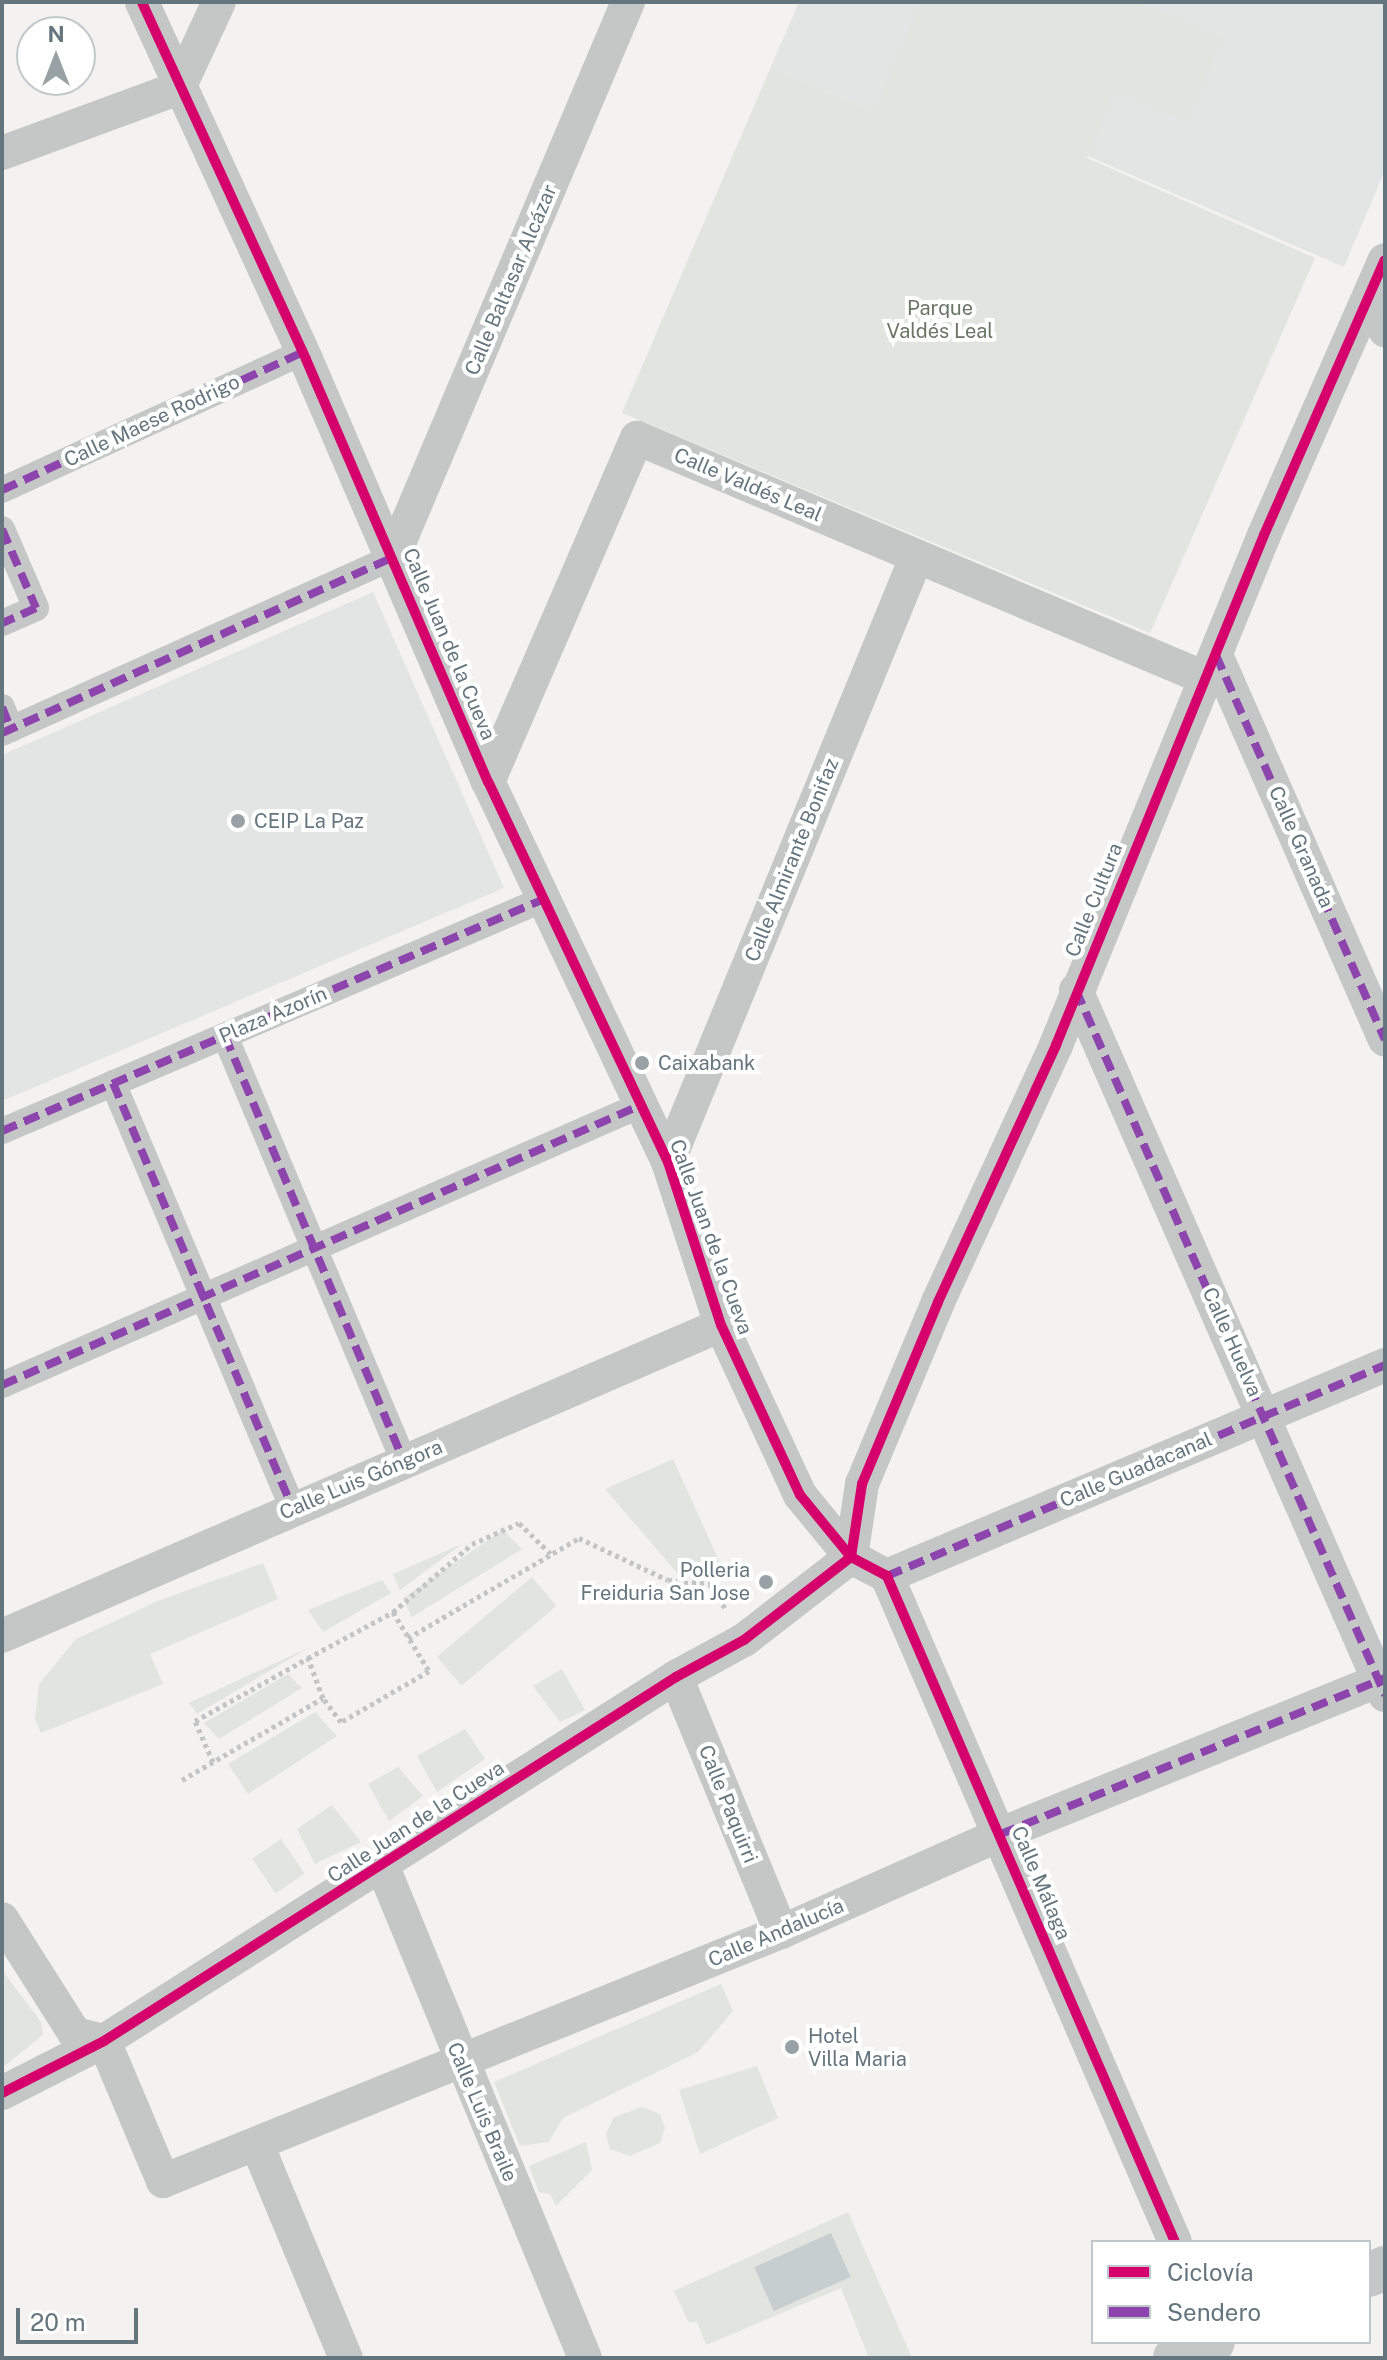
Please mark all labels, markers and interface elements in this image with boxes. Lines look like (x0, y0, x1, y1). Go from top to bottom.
north arrow (16, 16, 96, 96)
text: N (47, 21, 65, 47)
street label: Calle Baltasar Alcázar (460, 181, 562, 379)
park label: Parque Valdés Leal (887, 296, 993, 343)
street label: Calle Maese Rodrigo (60, 370, 244, 472)
street label: Calle Valdés Leal (670, 443, 826, 527)
street label: Calle Juan de la Cueva (398, 544, 500, 744)
street label: Calle Almirante Bonifaz (740, 754, 844, 966)
street label: Calle Granada (1263, 782, 1339, 912)
place label: CEIP La Paz (254, 809, 364, 833)
marker: CEIP La Paz (229, 812, 247, 830)
street label: Calle Cultura (1060, 839, 1128, 961)
street label: Plaza Azorín (215, 982, 331, 1048)
place label: Caixabank (658, 1051, 755, 1075)
marker: Caixabank (633, 1054, 651, 1072)
street label: Calle Juan de la Cueva (664, 1136, 758, 1338)
street label: Calle Huelva (1197, 1284, 1267, 1400)
street label: Calle Guadacanal (1056, 1427, 1216, 1513)
street label: Calle Luis Góngora (276, 1435, 446, 1525)
place label: Polleria Freiduria San Jose (581, 1558, 750, 1605)
marker: Polleria Freiduria San Jose (757, 1573, 775, 1591)
street label: Calle Paquirri (693, 1741, 763, 1867)
street label: Calle Juan de la Cueva (323, 1756, 509, 1888)
street label: Calle Málaga (1006, 1823, 1076, 1943)
street label: Calle Andalucía (705, 1894, 847, 1972)
place label: Hotel Villa Maria (808, 2024, 907, 2071)
marker: Hotel Villa Maria (783, 2038, 801, 2056)
street label: Calle Luis Braile (442, 2039, 522, 2185)
legend (1091, 2240, 1371, 2344)
text: Ciclovía (1167, 2258, 1254, 2286)
scale bar (20, 2292, 142, 2342)
text: Sendero (1167, 2298, 1261, 2326)
text: 20 m (30, 2308, 86, 2336)

